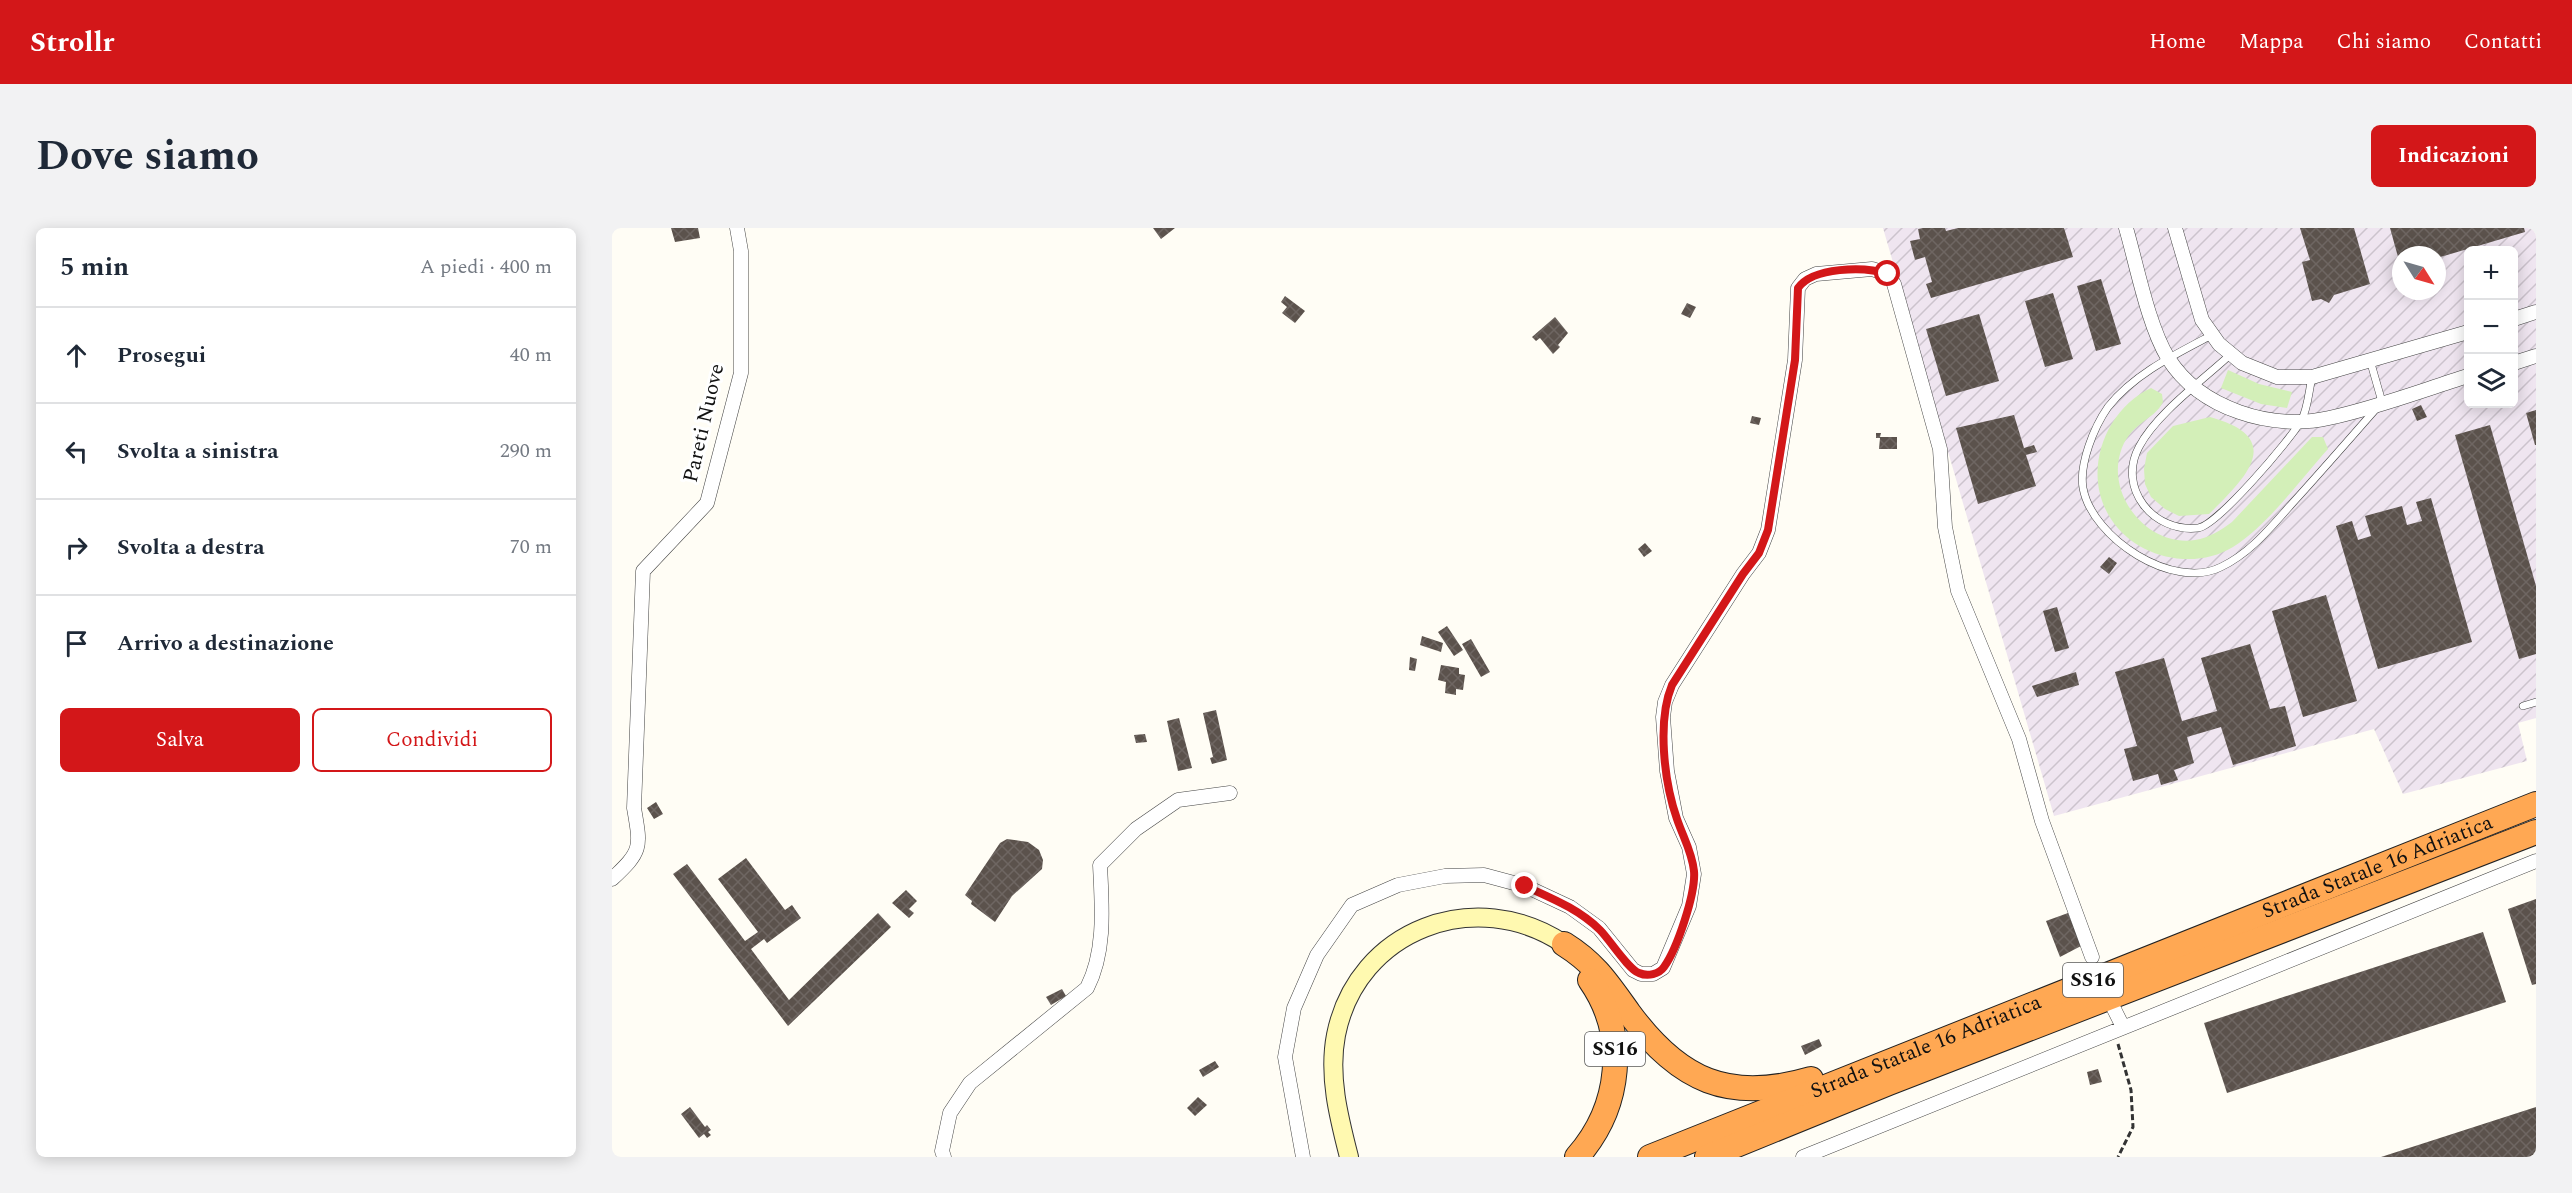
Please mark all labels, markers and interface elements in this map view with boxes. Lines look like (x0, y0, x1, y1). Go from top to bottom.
text: Strollr (30, 21, 114, 64)
text: Home (2149, 26, 2206, 58)
text: Mappa (2239, 26, 2304, 58)
text: Chi siamo (2337, 26, 2431, 58)
text: Contatti (2464, 26, 2542, 58)
text: Dove siamo (36, 125, 259, 188)
button: Indicazioni (2371, 125, 2536, 187)
north arrow (2392, 246, 2446, 300)
map controls (2464, 246, 2518, 408)
button: + (2464, 246, 2518, 300)
text: 5 min (60, 247, 129, 287)
text: A piedi · 400 m (420, 252, 552, 282)
route start (1874, 260, 1900, 286)
button: − (2464, 300, 2518, 354)
icon: ahead (60, 339, 93, 372)
text: Prosegui (117, 339, 206, 372)
text: 40 m (510, 340, 552, 370)
button: layers (2464, 354, 2518, 408)
street label: Pareti Nuove (675, 360, 733, 486)
icon: left (60, 435, 93, 468)
text: Svolta a sinistra (117, 435, 279, 468)
text: 290 m (500, 436, 552, 466)
icon: right (60, 531, 93, 564)
text: Svolta a destra (117, 531, 264, 564)
text: 70 m (510, 532, 552, 562)
icon: arrive (60, 627, 93, 660)
text: Arrivo a destinazione (117, 627, 334, 660)
button: Salva (60, 708, 300, 772)
button: Condividi (312, 708, 552, 772)
street label: Strada Statale 16 Adriatica (2257, 806, 2498, 928)
route end (1511, 872, 1537, 898)
road number: SS16 (2063, 963, 2123, 997)
street label: Strada Statale 16 Adriatica (1806, 986, 2047, 1108)
road number: SS16 (1585, 1032, 1645, 1066)

